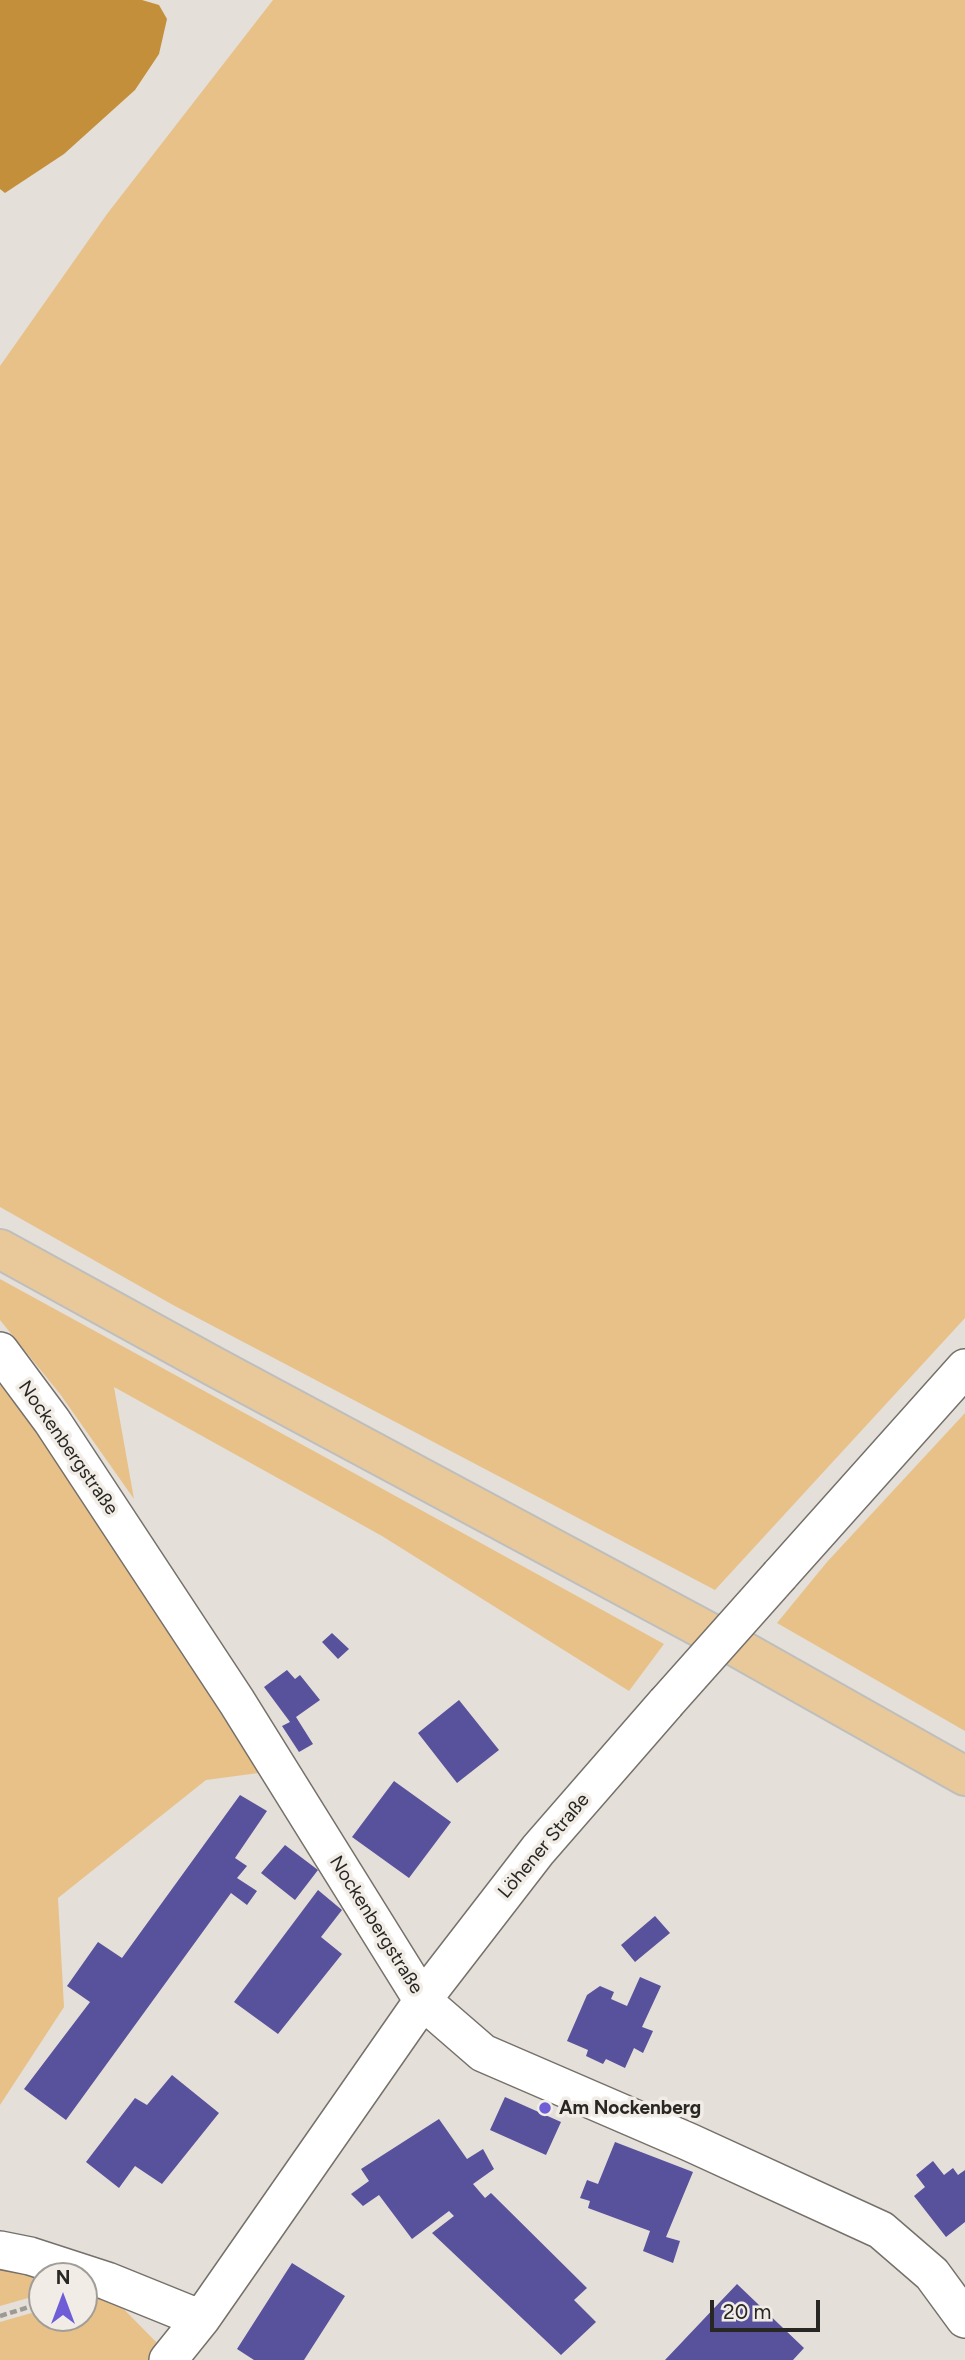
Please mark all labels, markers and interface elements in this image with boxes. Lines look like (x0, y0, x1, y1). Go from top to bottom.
street label: Nockenbergstraße (13, 1377, 123, 1519)
street label: Löhener Straße (493, 1789, 595, 1903)
street label: Nockenbergstraße (324, 1852, 428, 1998)
place label: Am Nockenberg (559, 2097, 701, 2119)
marker: Am Nockenberg (537, 2100, 553, 2116)
north arrow (28, 2262, 98, 2332)
text: N (56, 2266, 70, 2289)
scale bar (713, 2286, 823, 2330)
text: 20 m (723, 2299, 771, 2324)

